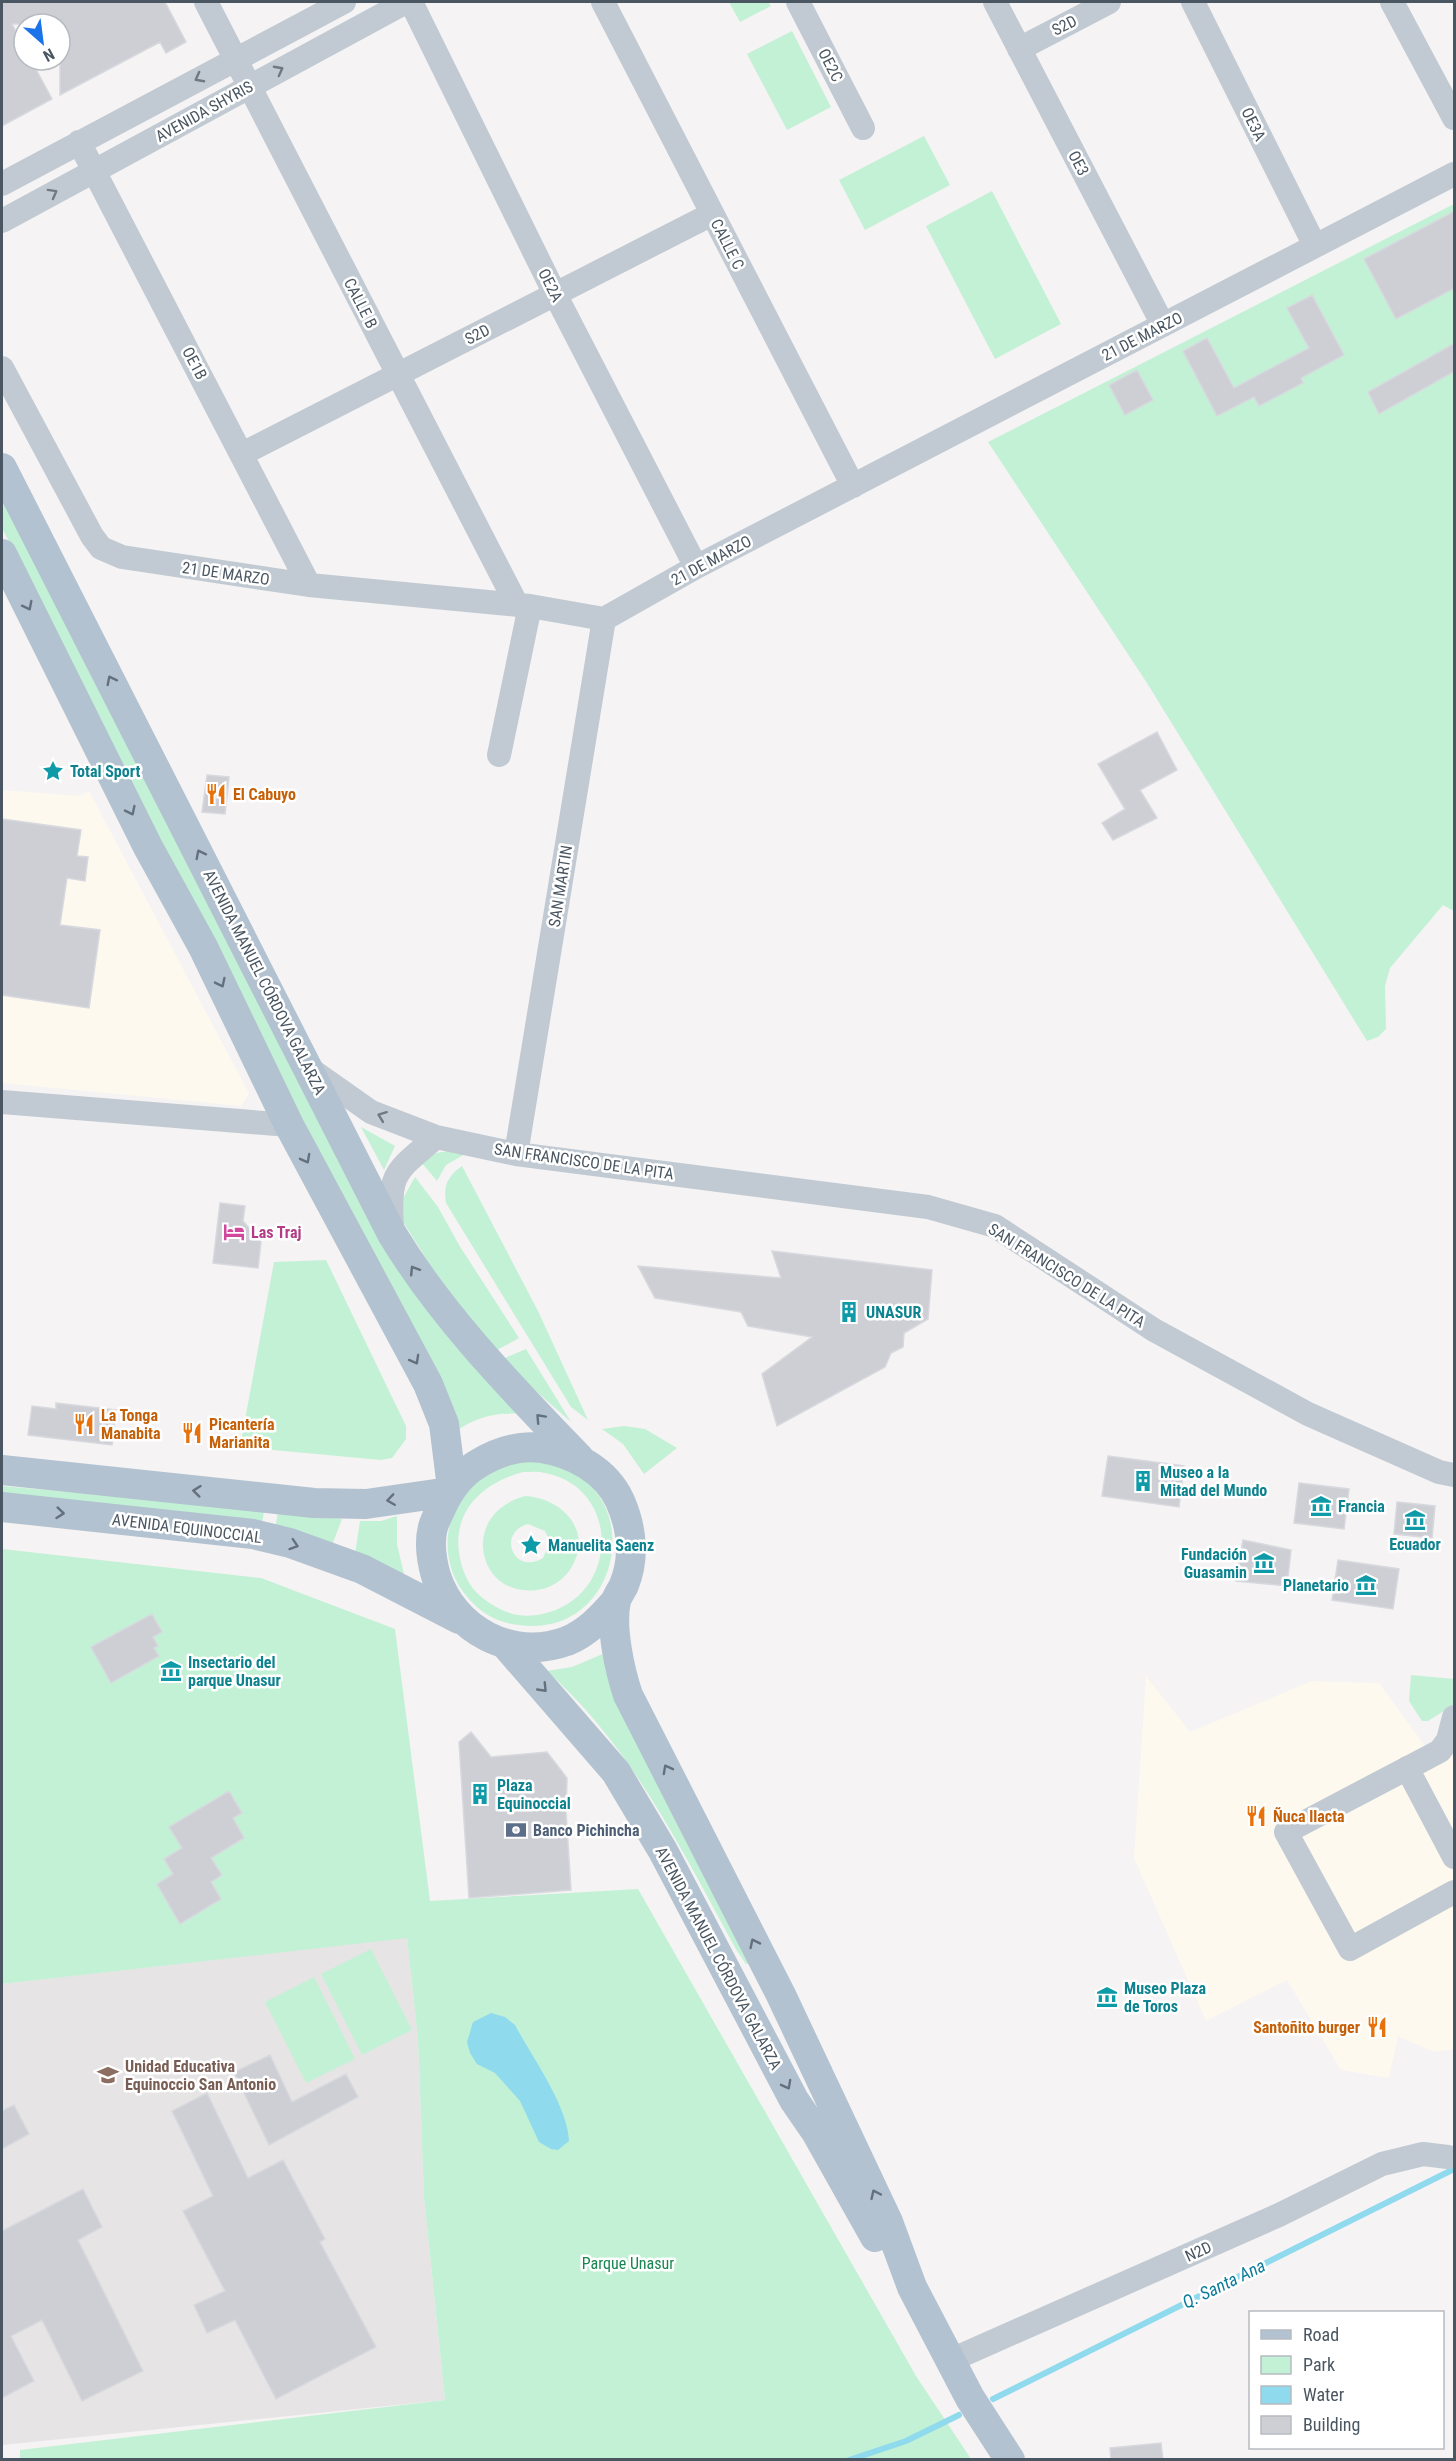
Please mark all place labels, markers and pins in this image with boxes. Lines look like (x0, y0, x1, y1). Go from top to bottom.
place icon: Total Sport (41, 759, 65, 783)
place label: Total Sport (70, 762, 140, 781)
restaurant icon: El Cabuyo (204, 782, 228, 806)
place label: El Cabuyo (233, 785, 296, 804)
hotel icon: Las Traj (222, 1220, 246, 1244)
place label: Las Traj (251, 1223, 301, 1242)
building icon: UNASUR (837, 1300, 861, 1324)
place label: UNASUR (866, 1303, 921, 1322)
place label: La Tonga Manabita (101, 1406, 161, 1443)
restaurant icon: La Tonga Manabita (72, 1412, 96, 1436)
place label: Picantería Marianita (209, 1415, 275, 1452)
restaurant icon: Picantería Marianita (180, 1421, 204, 1445)
place label: Museo a la Mitad del Mundo (1160, 1463, 1267, 1500)
building icon: Museo a la Mitad del Mundo (1131, 1469, 1155, 1493)
museum icon: Francia (1309, 1494, 1333, 1518)
place label: Francia (1338, 1497, 1385, 1516)
museum icon: Ecuador (1403, 1508, 1427, 1532)
place icon: Manuelita Saenz (519, 1533, 543, 1557)
place label: Ecuador (1389, 1535, 1441, 1554)
place label: Manuelita Saenz (548, 1536, 654, 1555)
place label: Fundación Guasamin (1181, 1545, 1247, 1582)
museum icon: Fundación Guasamin (1252, 1551, 1276, 1575)
museum icon: Planetario (1354, 1573, 1378, 1597)
place label: Planetario (1283, 1576, 1349, 1595)
place label: Insectario del parque Unasur (188, 1653, 281, 1690)
museum icon: Insectario del parque Unasur (159, 1659, 183, 1683)
place label: Plaza Equinoccial (497, 1776, 571, 1813)
building icon: Plaza Equinoccial (468, 1782, 492, 1806)
restaurant icon: Ñuca llacta (1244, 1804, 1268, 1828)
place label: Ñuca llacta (1273, 1807, 1345, 1826)
bank icon: Banco Pichincha (504, 1818, 528, 1842)
place label: Banco Pichincha (533, 1821, 640, 1840)
place label: Museo Plaza de Toros (1124, 1979, 1206, 2016)
museum icon: Museo Plaza de Toros (1095, 1985, 1119, 2009)
restaurant icon: Santoñito burger (1365, 2015, 1389, 2039)
place label: Santoñito burger (1253, 2018, 1360, 2037)
place label: Unidad Educativa Equinoccio San Antonio (125, 2057, 276, 2094)
school or university icon: Unidad Educativa Equinoccio San Antonio (96, 2063, 120, 2087)

